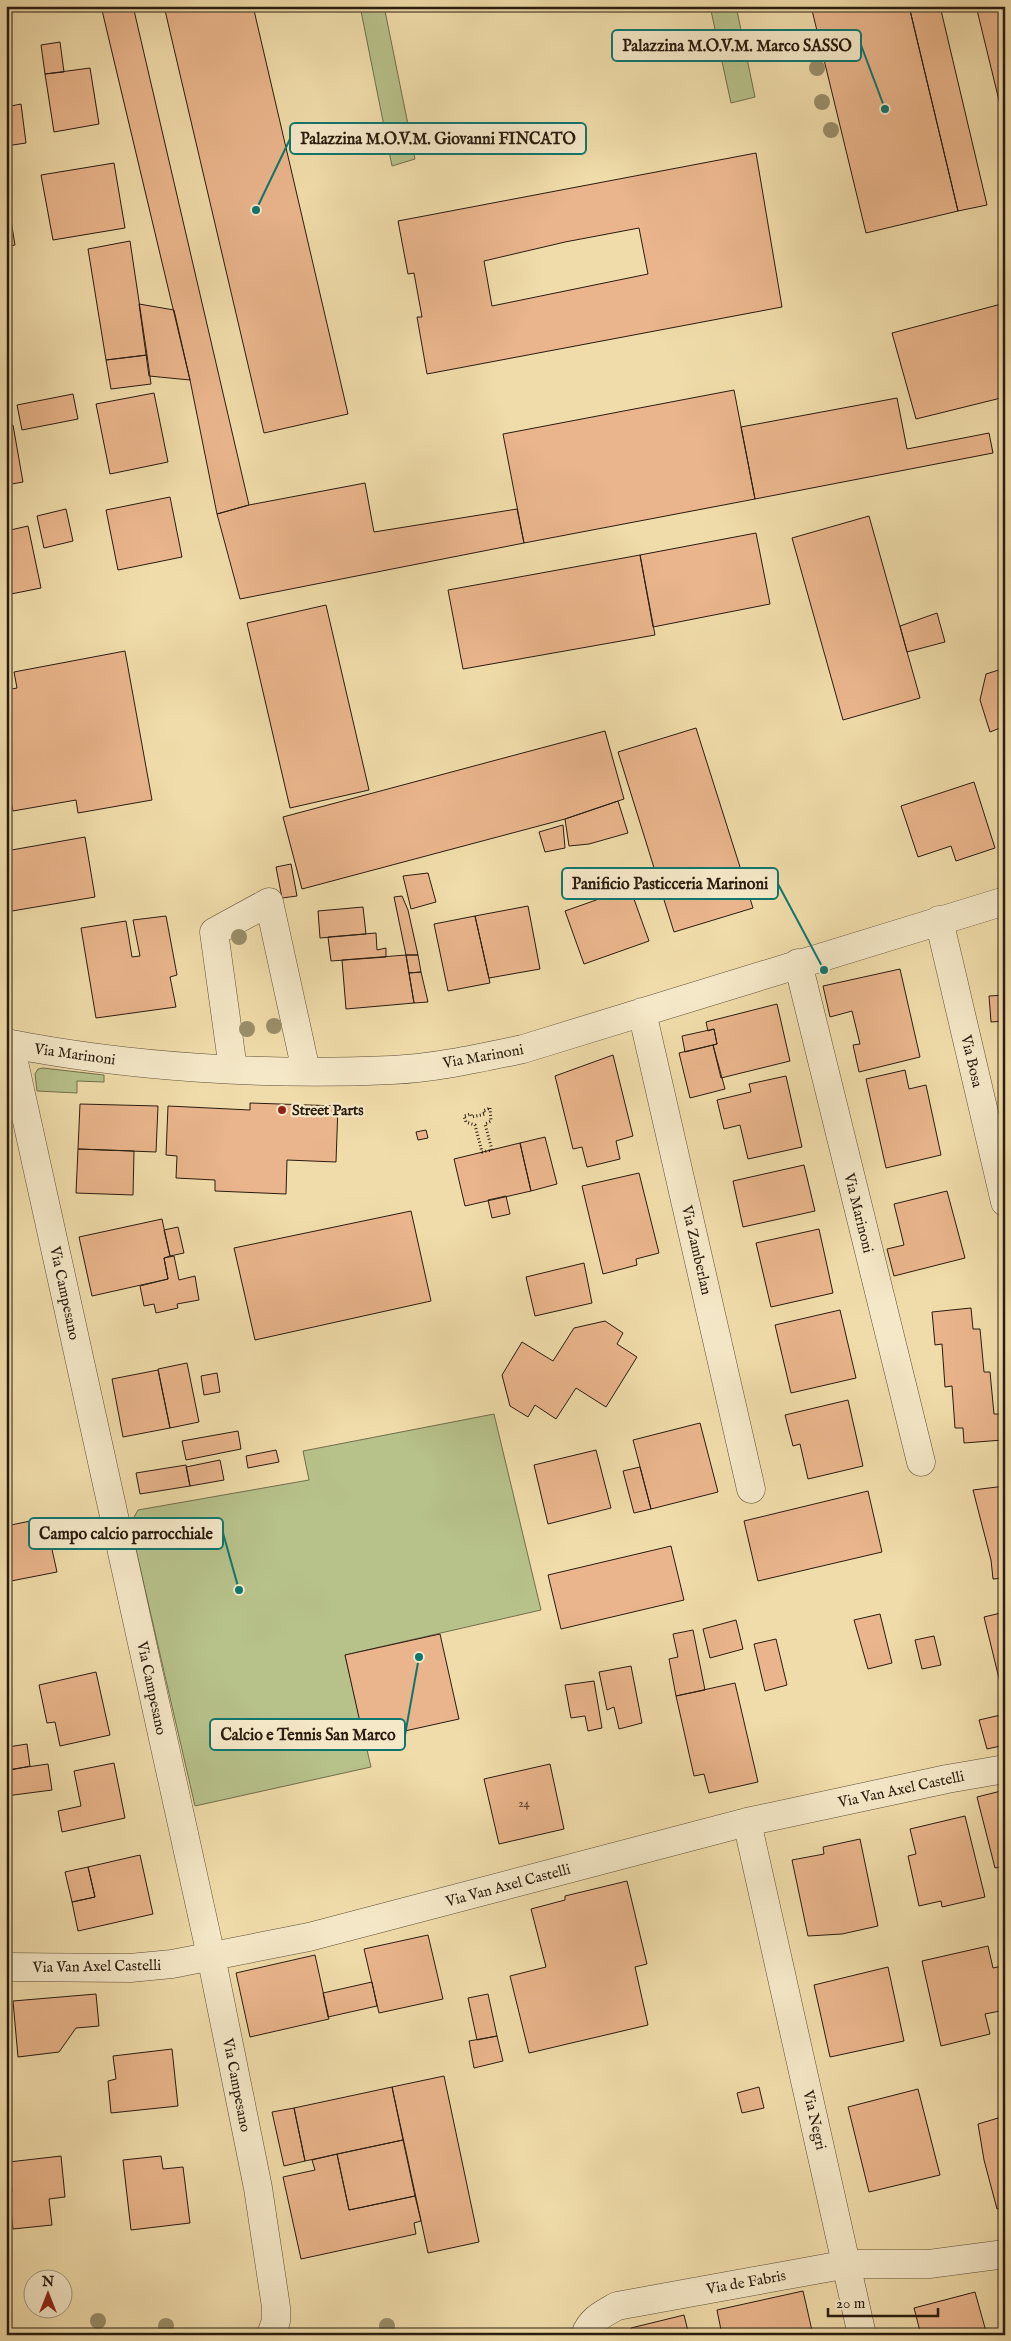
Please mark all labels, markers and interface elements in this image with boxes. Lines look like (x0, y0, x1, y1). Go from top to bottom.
callout: Palazzina M.O.V.M. Marco SASSO (612, 30, 861, 61)
text: Palazzina M.O.V.M. Marco SASSO (622, 37, 852, 57)
callout: Palazzina M.O.V.M. Giovanni FINCATO (290, 123, 586, 154)
text: Palazzina M.O.V.M. Giovanni FINCATO (300, 130, 576, 150)
callout: Panificio Pasticceria Marinoni (562, 868, 778, 899)
text: Panificio Pasticceria Marinoni (572, 875, 769, 895)
street label: Via Bosa (956, 1032, 987, 1090)
street label: Via Marinoni (32, 1039, 117, 1070)
street label: Via Marinoni (440, 1040, 525, 1073)
place label: Street Parts (292, 1101, 364, 1120)
marker: Street Parts (276, 1104, 288, 1116)
street label: Via Marinoni (839, 1170, 878, 1255)
street label: Via Zamberlan (677, 1203, 716, 1297)
street label: Via Campesano (45, 1244, 84, 1342)
callout: Campo calcio parrocchiale (29, 1518, 223, 1549)
text: Campo calcio parrocchiale (39, 1525, 214, 1545)
street label: Via Campesano (132, 1639, 171, 1737)
callout: Calcio e Tennis San Marco (210, 1719, 405, 1750)
text: Calcio e Tennis San Marco (220, 1726, 396, 1746)
street label: Via Van Axel Castelli (835, 1767, 966, 1812)
house number: 24 (518, 1796, 530, 1811)
street label: Via Van Axel Castelli (443, 1860, 573, 1912)
street label: Via Van Axel Castelli (32, 1956, 161, 1977)
street label: Via Campesano (218, 2036, 255, 2134)
street label: Via Negri (798, 2087, 831, 2152)
street label: Via de Fabris (704, 2266, 787, 2299)
north arrow (22, 2268, 72, 2318)
text: N (41, 2273, 54, 2291)
scale bar (828, 2286, 938, 2318)
text: 20 m (836, 2294, 866, 2313)

